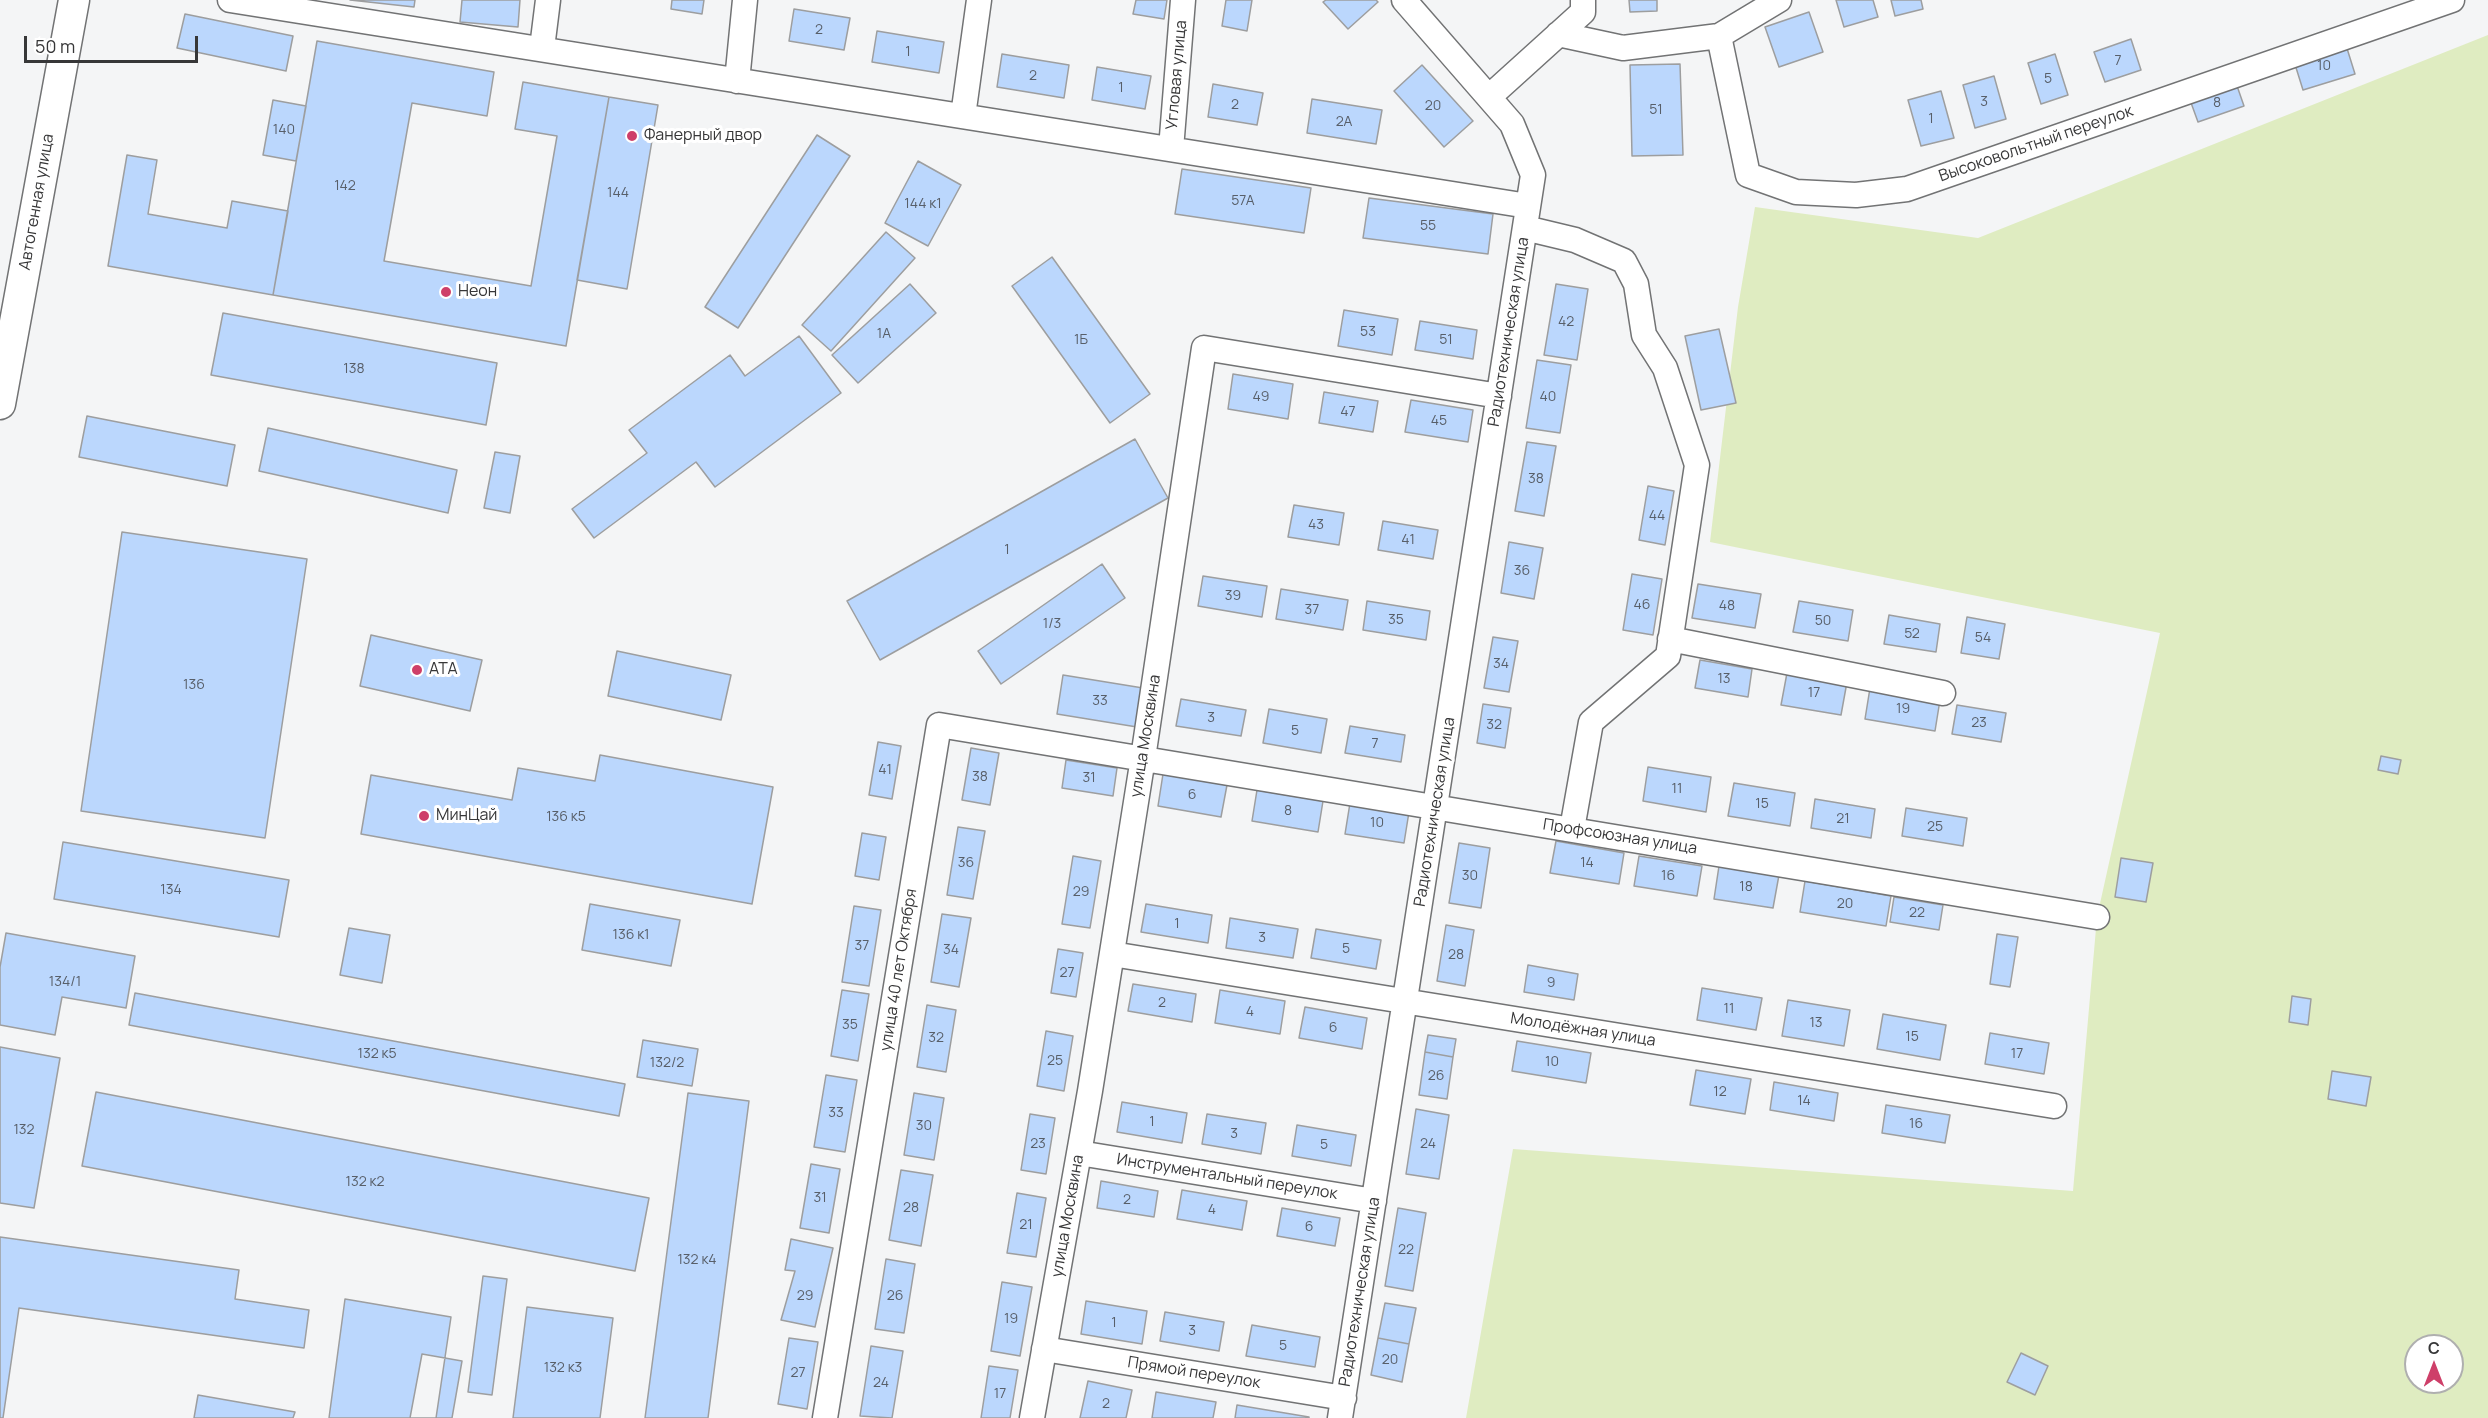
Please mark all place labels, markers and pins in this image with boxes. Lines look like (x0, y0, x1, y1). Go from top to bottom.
place label: Фанерный двор (644, 126, 762, 146)
marker: Фанерный двор (625, 129, 639, 143)
place label: Неон (458, 282, 497, 302)
marker: Неон (439, 285, 453, 299)
place label: АТА (429, 660, 458, 680)
marker: АТА (410, 663, 424, 677)
place label: МинЦай (436, 806, 497, 826)
marker: МинЦай (417, 809, 431, 823)

